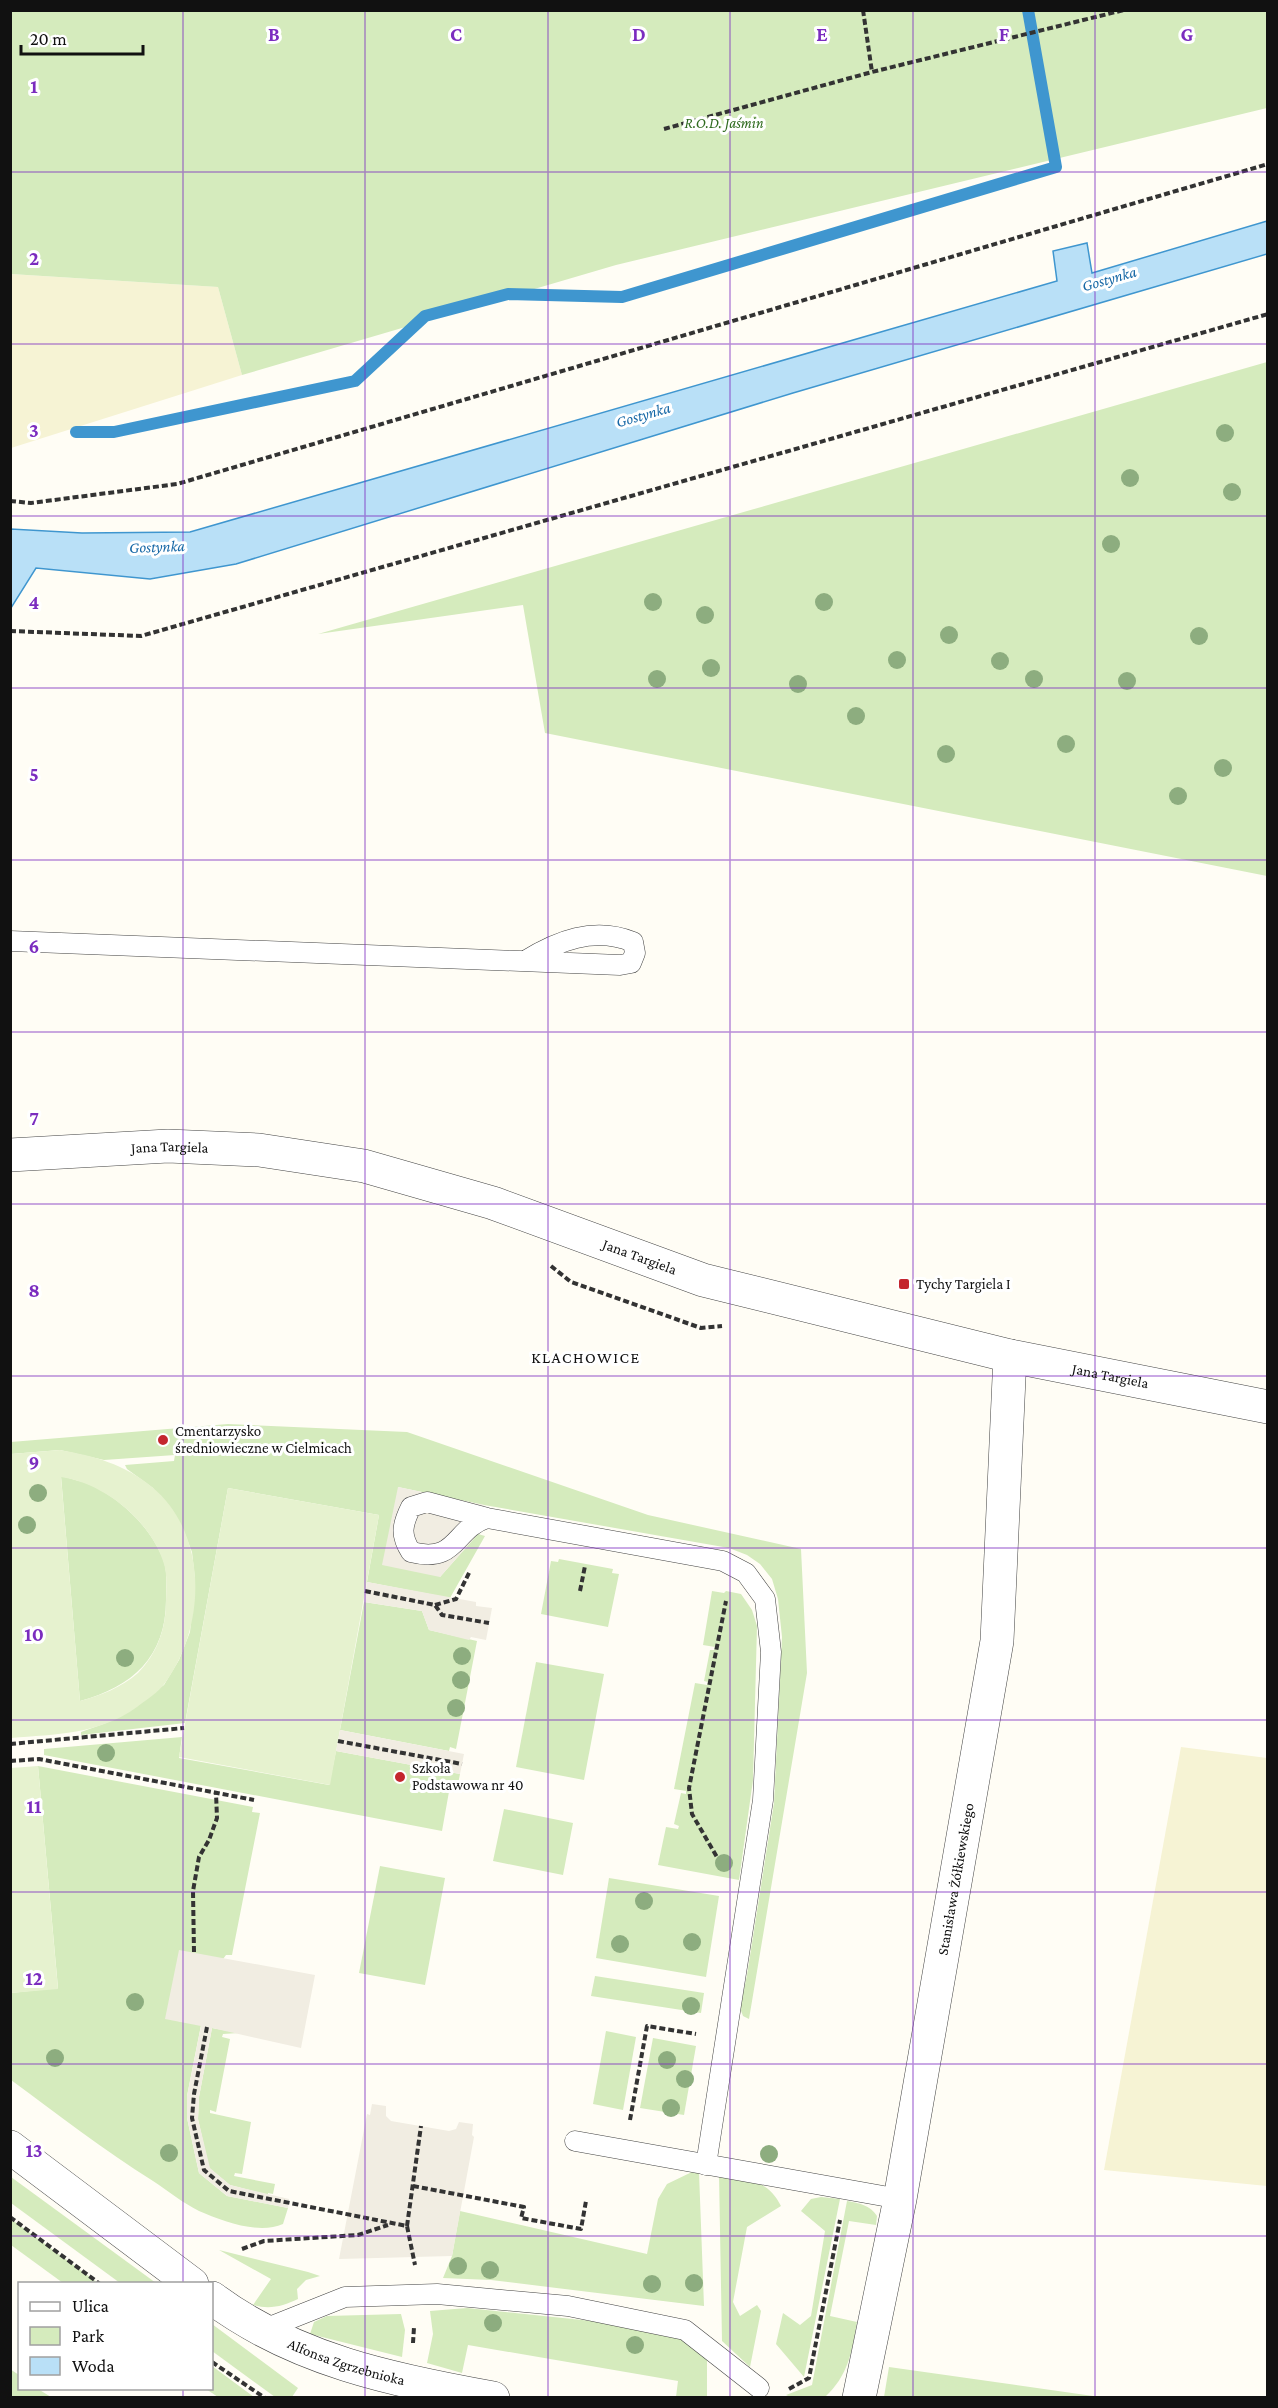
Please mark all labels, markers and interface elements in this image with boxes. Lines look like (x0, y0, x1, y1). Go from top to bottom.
scale bar (21, 18, 142, 56)
text: B (268, 23, 280, 45)
text: C (450, 23, 462, 45)
text: D (632, 23, 646, 45)
text: E (816, 23, 828, 45)
text: F (999, 23, 1010, 45)
text: G (1181, 23, 1194, 45)
text: 20 m (30, 29, 67, 49)
text: 1 (30, 75, 38, 97)
park label: R.O.D. Jaśmin (684, 115, 764, 132)
text: 2 (29, 247, 39, 269)
water label: Gostynka (1080, 263, 1139, 295)
water label: Gostynka (614, 399, 673, 431)
text: 3 (29, 419, 39, 441)
water label: Gostynka (129, 537, 186, 557)
text: 4 (29, 591, 40, 613)
text: 5 (29, 763, 39, 785)
text: 6 (29, 935, 39, 957)
text: 7 (29, 1107, 39, 1129)
street label: Jana Targiela (129, 1138, 209, 1157)
street label: Jana Targiela (598, 1235, 679, 1278)
place label: Tychy Targiela I (916, 1276, 1011, 1293)
marker: Tychy Targiela I (897, 1277, 911, 1291)
text: 8 (28, 1279, 40, 1301)
district label: KLACHOWICE (531, 1349, 641, 1366)
street label: Jana Targiela (1069, 1360, 1150, 1391)
place label: Cmentarzysko średniowieczne w Cielmicach (175, 1423, 352, 1456)
marker: Cmentarzysko średniowieczne w Cielmicach (156, 1433, 170, 1447)
text: 9 (29, 1451, 39, 1473)
text: 10 (24, 1623, 44, 1645)
place label: Szkoła Podstawowa nr 40 (412, 1760, 524, 1793)
marker: Szkoła Podstawowa nr 40 (393, 1770, 407, 1784)
text: 11 (27, 1795, 42, 1817)
street label: Stanisława Żółkiewskiego (935, 1802, 977, 1956)
text: 12 (25, 1967, 43, 1989)
text: 13 (25, 2139, 43, 2161)
legend (18, 2282, 213, 2390)
text: Ulica (72, 2296, 109, 2316)
text: Park (72, 2326, 104, 2346)
street label: Alfonsa Zgrzebnioka (285, 2335, 407, 2388)
text: Woda (72, 2356, 115, 2376)

